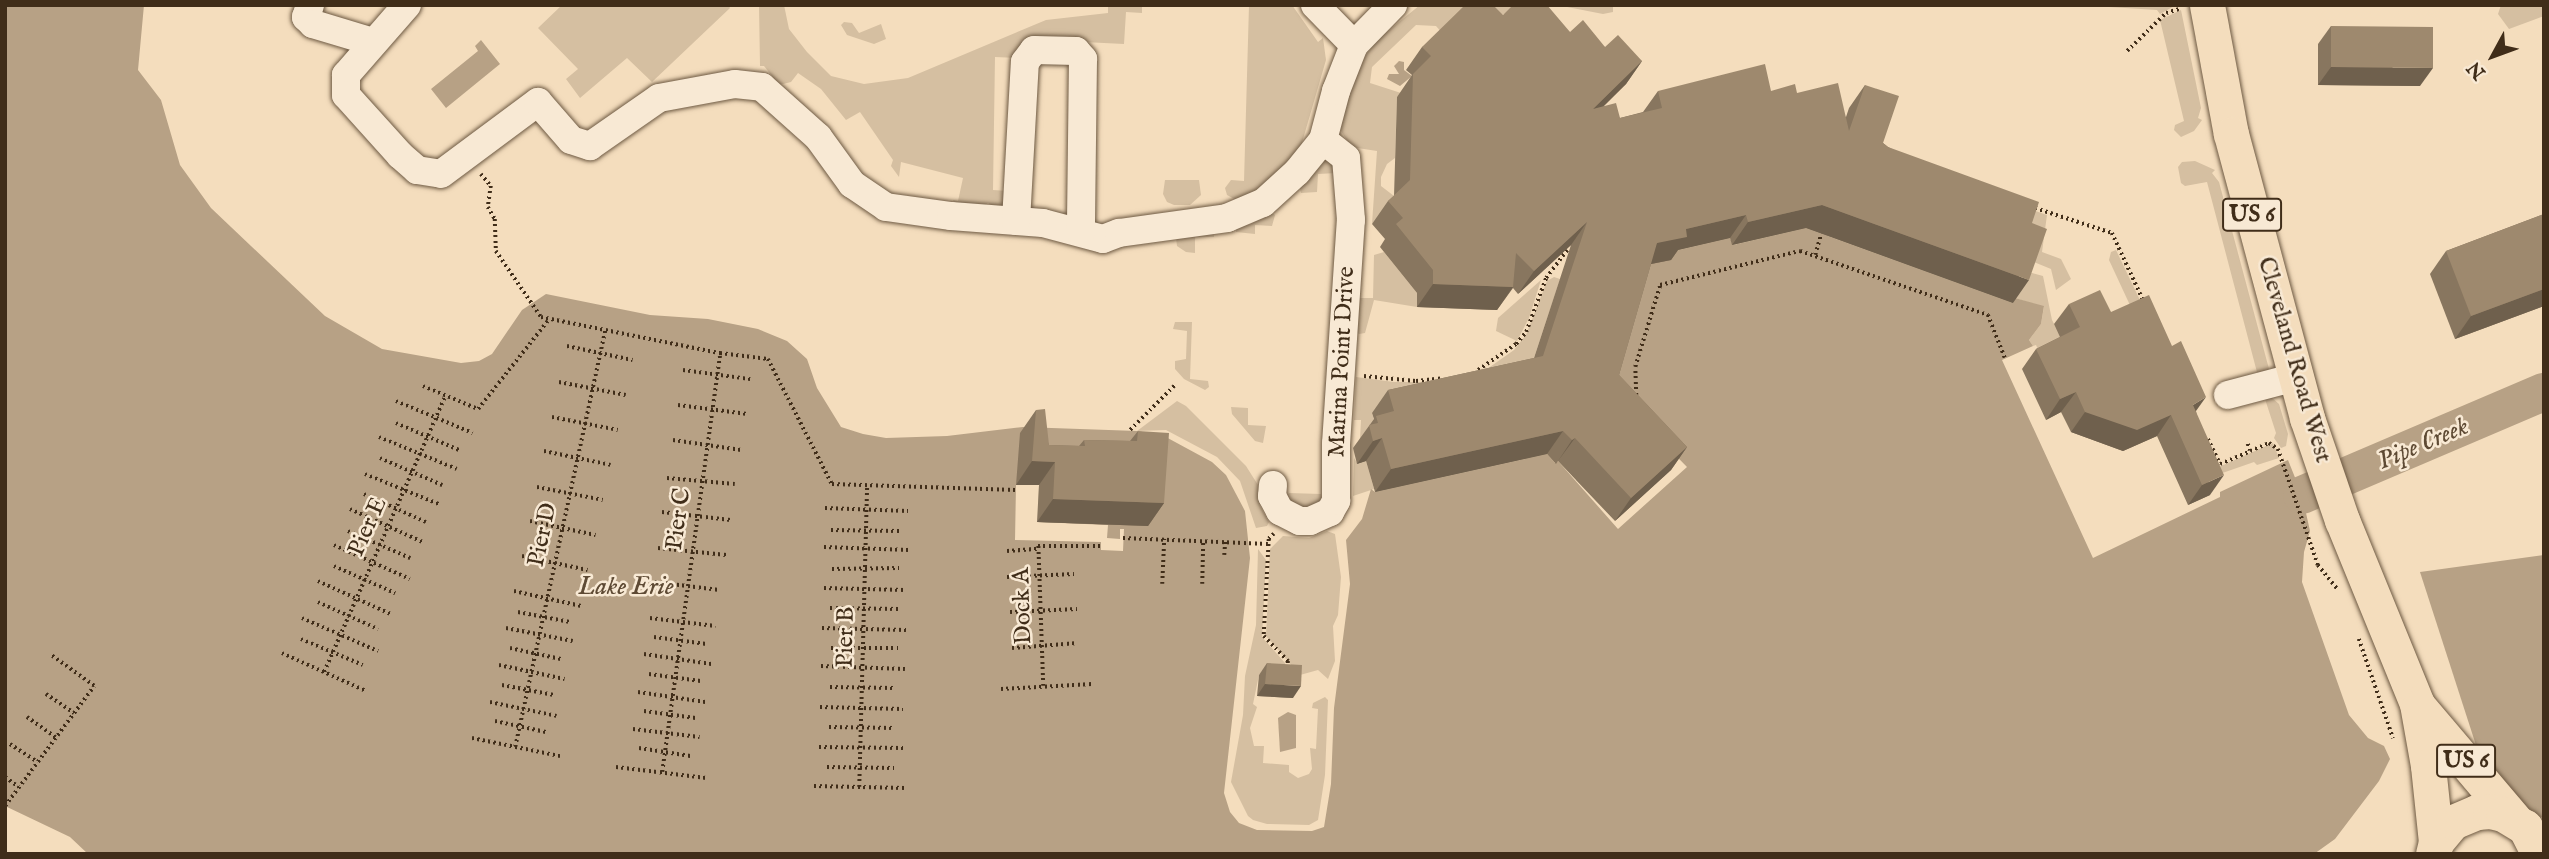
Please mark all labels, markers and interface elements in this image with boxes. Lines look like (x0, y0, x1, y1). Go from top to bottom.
north arrow (2458, 21, 2528, 91)
text: N (2463, 56, 2492, 84)
road number: US 6 (2220, 196, 2284, 234)
street label: Cleveland Road West (2251, 254, 2337, 466)
street label: Marina Point Drive (1323, 266, 1361, 458)
water label: Pipe Creek (2373, 411, 2473, 477)
street label: Pier C (660, 486, 698, 552)
street label: Pier E (342, 493, 394, 561)
street label: Pier D (522, 500, 564, 570)
street label: Dock A (1007, 567, 1039, 645)
water label: Lake Erie (578, 571, 674, 603)
street label: Pier B (831, 606, 861, 668)
road number: US 6 (2434, 741, 2498, 780)

